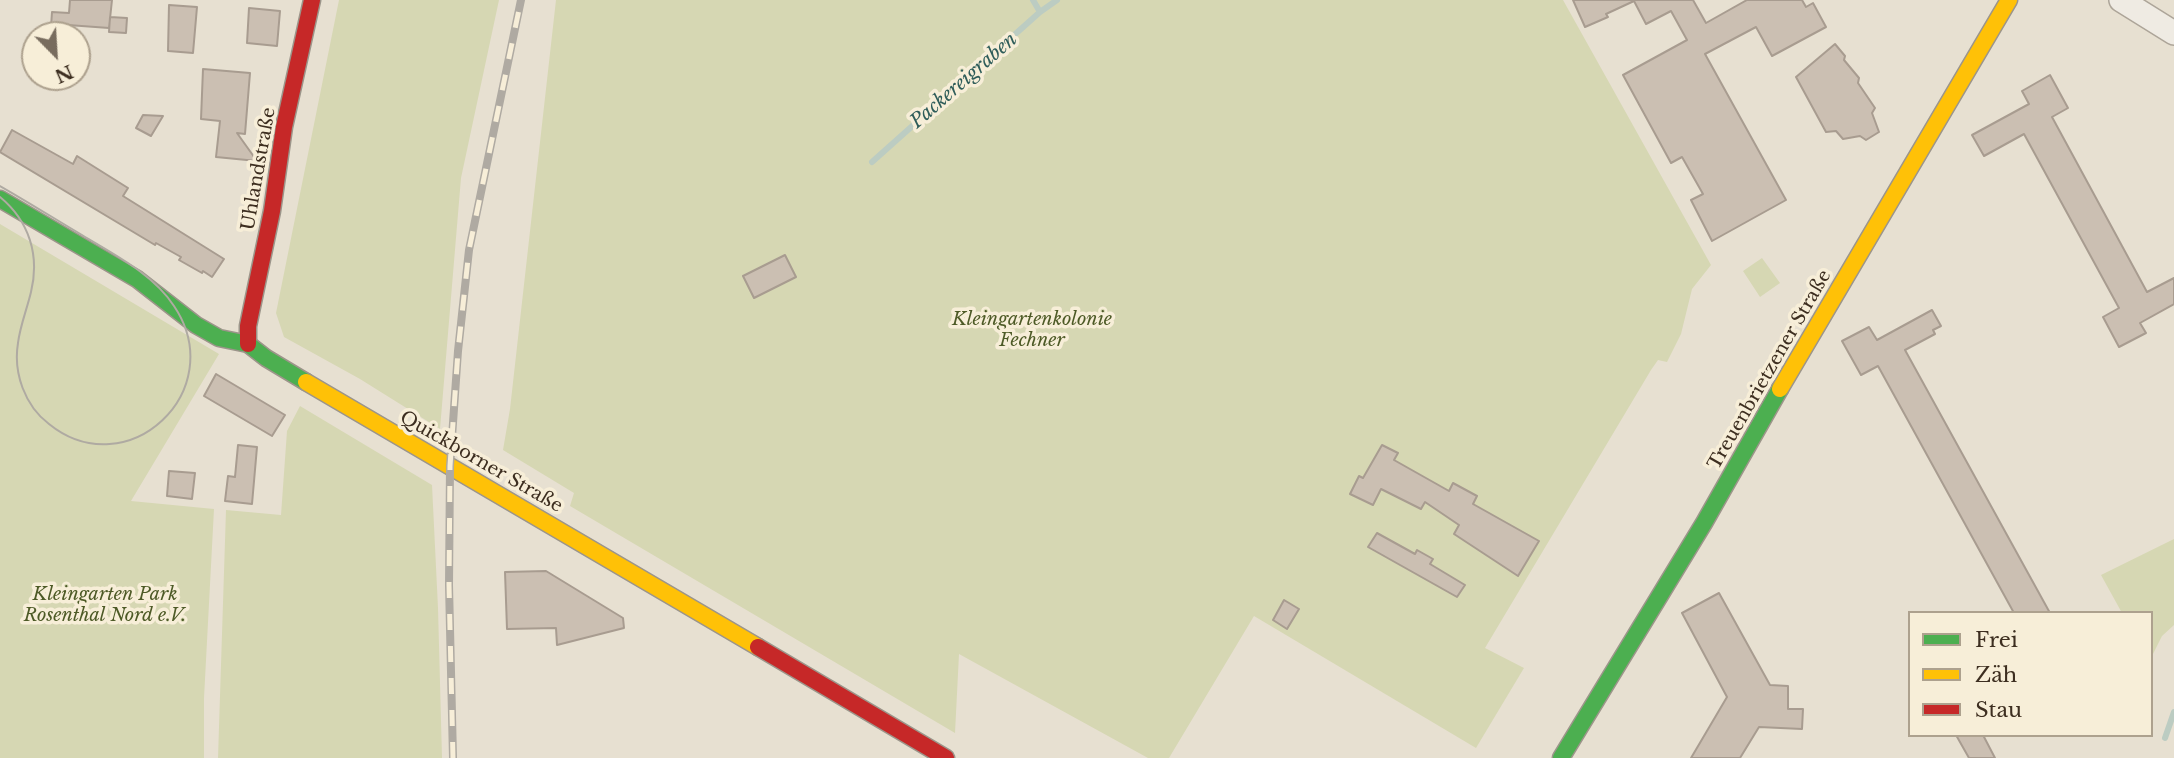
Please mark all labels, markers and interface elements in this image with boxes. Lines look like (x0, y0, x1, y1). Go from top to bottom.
north arrow (21, 21, 91, 91)
water label: Packereigraben (906, 28, 1022, 134)
text: N (51, 60, 77, 88)
street label: Uhlandstraße (238, 106, 280, 232)
street label: Treuenbrietzener Straße (1704, 267, 1836, 473)
park label: Kleingartenkolonie Fechner (952, 309, 1112, 352)
street label: Quickborner Straße (396, 407, 566, 517)
park label: Kleingarten Park Rosenthal Nord e.V. (24, 584, 186, 626)
legend (1908, 611, 2153, 737)
text: Frei (1975, 627, 2018, 653)
text: Zäh (1975, 662, 2017, 688)
text: Stau (1975, 697, 2022, 723)

